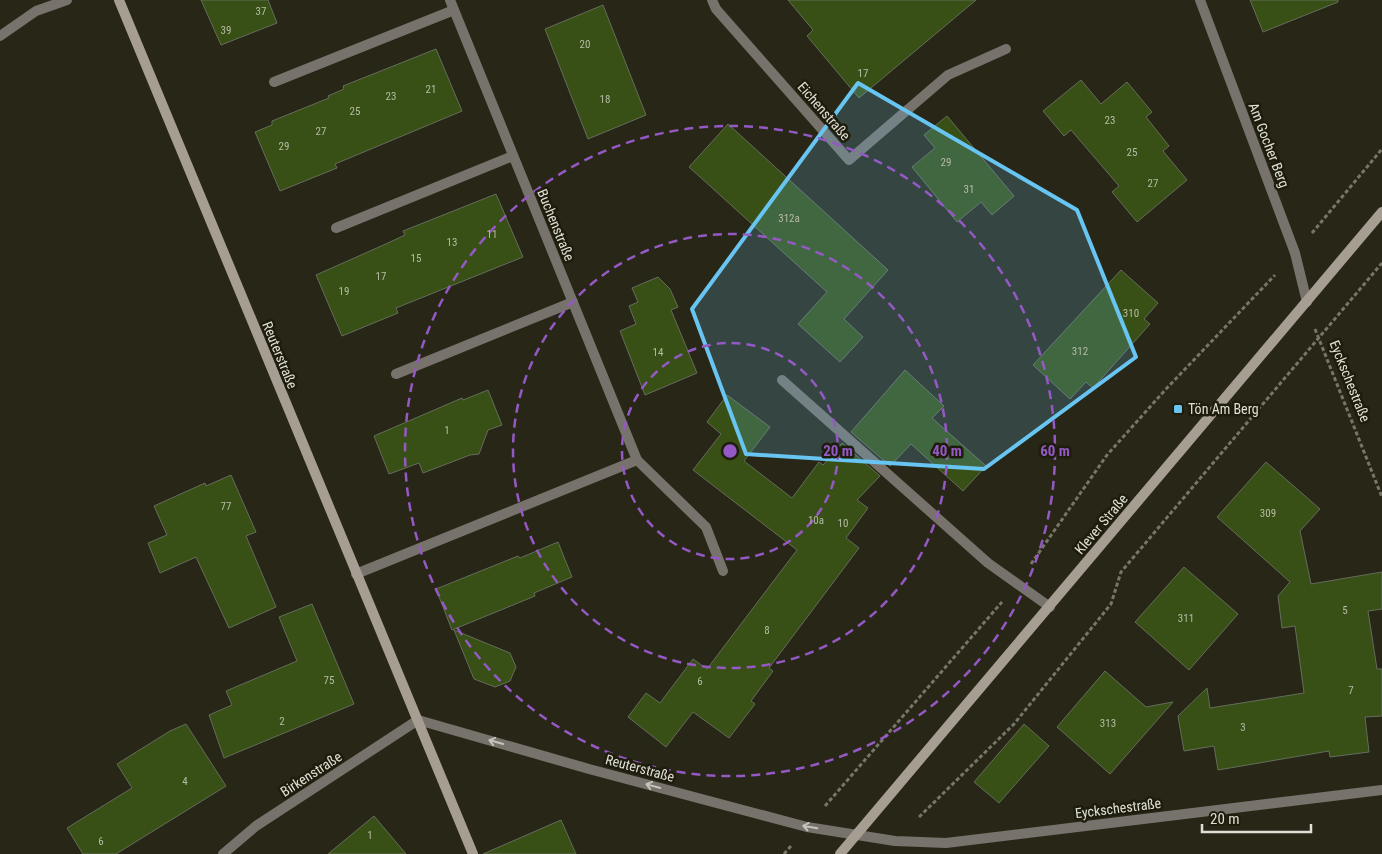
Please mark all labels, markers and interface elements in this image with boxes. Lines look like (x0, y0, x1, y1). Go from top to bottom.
house number: 37 (256, 5, 266, 18)
house number: 39 (221, 24, 231, 37)
house number: 20 (580, 38, 590, 51)
house number: 17 (858, 67, 868, 80)
street label: Eichenstraße (794, 79, 854, 144)
house number: 21 (426, 83, 436, 96)
house number: 23 (386, 90, 396, 103)
house number: 18 (600, 93, 610, 106)
street label: Am Gocher Berg (1245, 100, 1293, 190)
house number: 25 (350, 105, 360, 118)
house number: 23 (1105, 114, 1115, 127)
house number: 27 (316, 125, 326, 138)
house number: 29 (279, 140, 289, 153)
house number: 25 (1127, 146, 1137, 159)
house number: 29 (941, 156, 951, 169)
house number: 27 (1148, 177, 1158, 190)
house number: 31 (964, 183, 974, 196)
street label: Buchenstraße (534, 187, 578, 264)
house number: 312a (778, 212, 800, 225)
house number: 11 (487, 228, 497, 241)
house number: 13 (447, 236, 457, 249)
house number: 15 (411, 252, 421, 265)
house number: 17 (376, 270, 386, 283)
house number: 19 (339, 285, 349, 298)
house number: 310 (1123, 307, 1139, 320)
street label: Reuterstraße (259, 319, 301, 391)
street label: Eyckschestraße (1326, 338, 1374, 425)
house number: 312 (1072, 345, 1088, 358)
house number: 14 (653, 346, 664, 359)
place label: Tön Am Berg (1188, 401, 1259, 417)
marker: Tön Am Berg (1172, 403, 1184, 415)
house number: 1 (444, 424, 450, 437)
centre of rings (721, 442, 739, 460)
text: 20 m (823, 442, 853, 460)
text: 40 m (932, 442, 962, 460)
text: 60 m (1040, 442, 1070, 460)
street label: Klever Straße (1071, 490, 1131, 557)
house number: 77 (221, 500, 231, 513)
house number: 309 (1260, 507, 1276, 520)
house number: 10a (808, 514, 824, 527)
house number: 10 (838, 517, 848, 530)
house number: 5 (1342, 604, 1348, 617)
house number: 311 (1178, 612, 1194, 625)
house number: 8 (764, 624, 770, 637)
house number: 75 (324, 674, 334, 687)
house number: 6 (697, 675, 703, 688)
house number: 7 (1348, 684, 1354, 697)
house number: 2 (279, 715, 285, 728)
house number: 313 (1100, 717, 1116, 730)
house number: 3 (1240, 721, 1246, 734)
one-way arrow (489, 737, 505, 747)
street label: Birkenstraße (277, 748, 345, 800)
street label: Reuterstraße (604, 751, 677, 785)
house number: 4 (182, 775, 188, 788)
one-way arrow (645, 781, 661, 790)
street label: Eyckschestraße (1074, 795, 1162, 821)
scale bar (1202, 802, 1311, 834)
text: 20 m (1210, 810, 1240, 828)
one-way arrow (802, 821, 818, 831)
house number: 1 (367, 829, 373, 842)
house number: 6 (98, 835, 104, 848)

